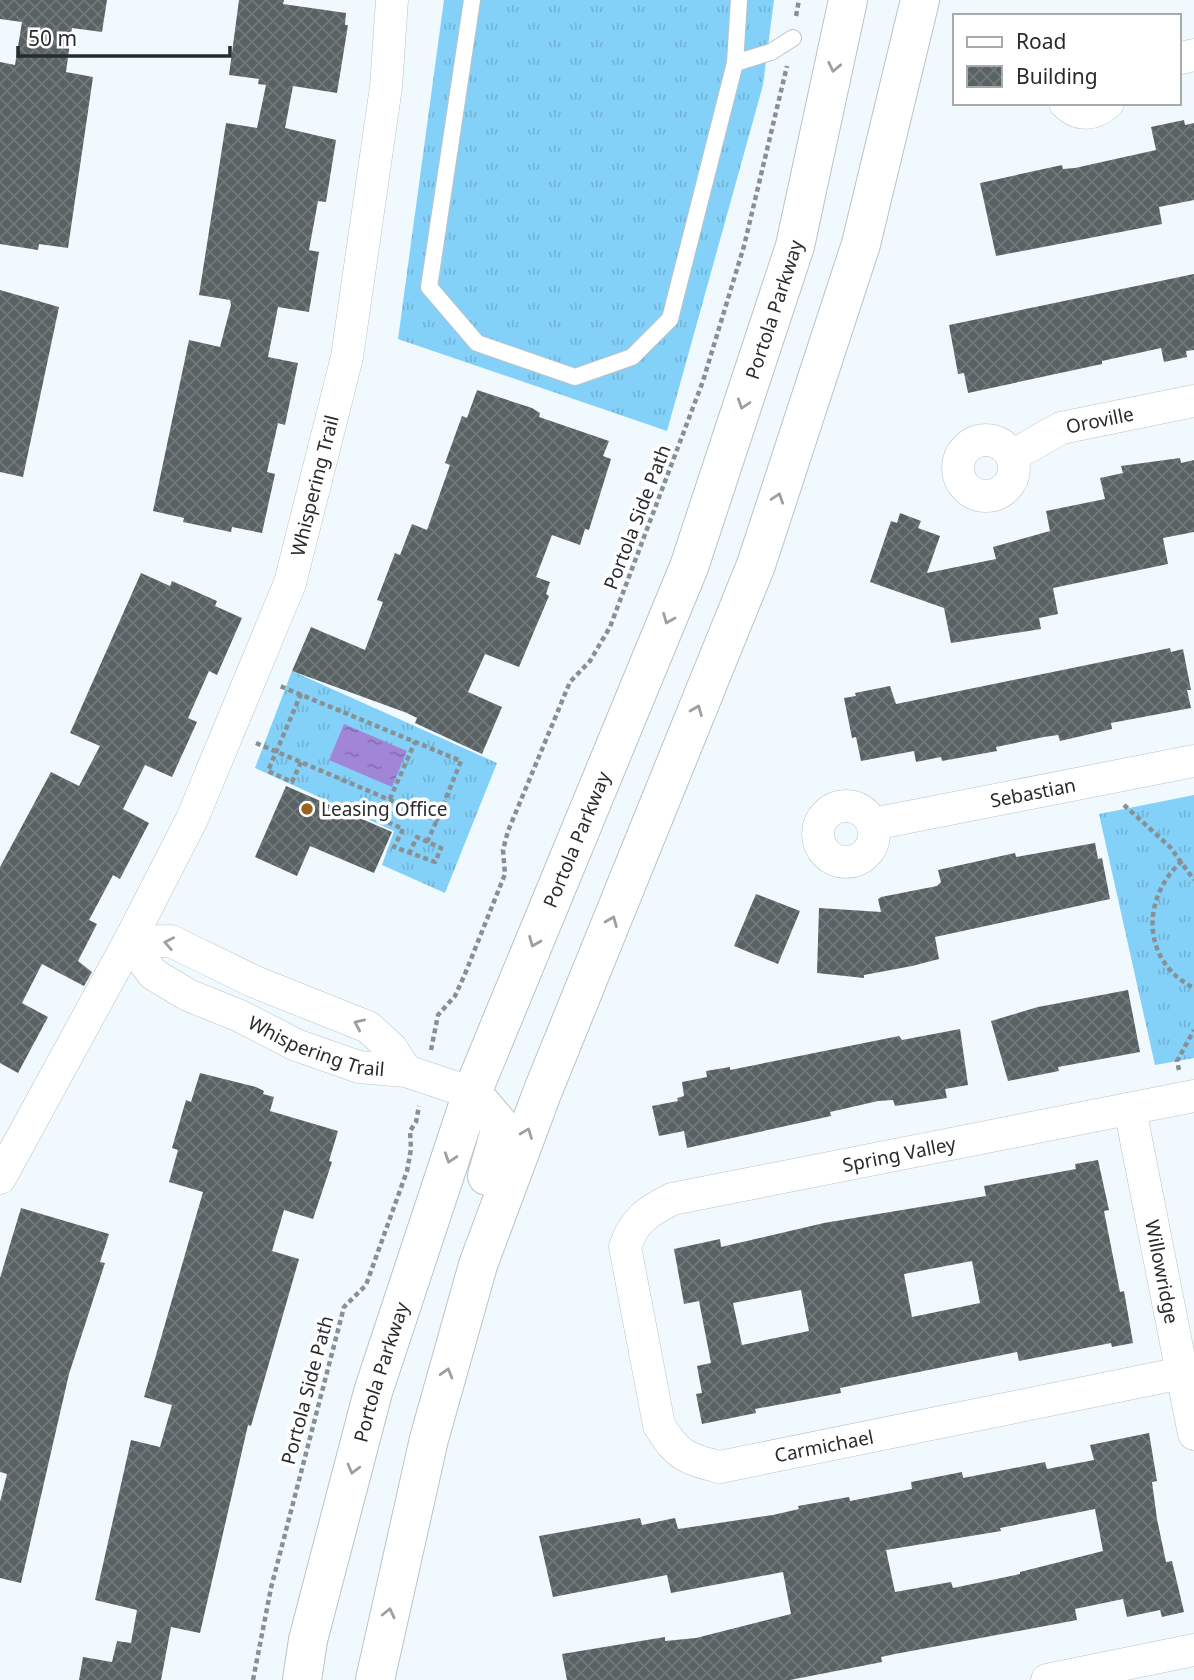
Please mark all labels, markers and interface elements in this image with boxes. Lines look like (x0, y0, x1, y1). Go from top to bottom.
scale bar (18, 14, 229, 58)
legend (953, 14, 1180, 105)
text: 50 m (28, 24, 77, 52)
text: Road (1016, 27, 1066, 55)
one-way arrow (827, 61, 842, 73)
text: Building (1016, 62, 1098, 90)
street label: Portola Parkway (739, 237, 809, 383)
one-way arrow (737, 398, 751, 410)
street label: Oroville (1064, 401, 1136, 440)
street label: Whispering Trail (284, 412, 345, 559)
street label: Portola Side Path (597, 441, 677, 593)
one-way arrow (770, 492, 784, 505)
one-way arrow (662, 612, 676, 624)
one-way arrow (688, 705, 702, 717)
street label: Portola Parkway (537, 767, 616, 912)
street label: Sebastian (988, 771, 1078, 814)
place label: Leasing Office (321, 796, 447, 822)
marker: Leasing Office (299, 801, 315, 817)
one-way arrow (603, 916, 617, 928)
one-way arrow (529, 935, 543, 947)
one-way arrow (164, 936, 175, 951)
street label: Whispering Trail (244, 1009, 386, 1082)
one-way arrow (354, 1018, 366, 1032)
one-way arrow (519, 1127, 533, 1139)
street label: Spring Valley (840, 1130, 958, 1178)
one-way arrow (444, 1151, 458, 1164)
street label: Willowridge (1139, 1218, 1185, 1326)
street label: Portola Parkway (347, 1299, 415, 1445)
street label: Portola Side Path (275, 1313, 339, 1467)
one-way arrow (439, 1367, 454, 1379)
street label: Carmichael (772, 1424, 876, 1468)
one-way arrow (347, 1462, 361, 1474)
one-way arrow (381, 1607, 396, 1619)

